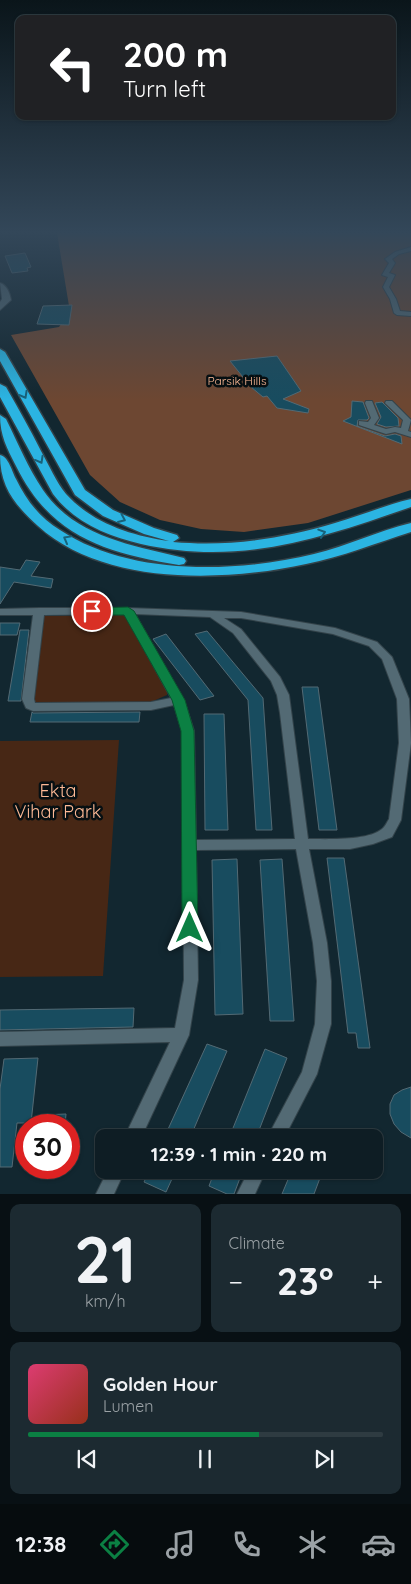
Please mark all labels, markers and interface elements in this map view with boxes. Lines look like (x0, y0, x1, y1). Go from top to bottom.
text: 200 m (123, 32, 228, 76)
icon: left (40, 35, 105, 100)
text: Turn left (123, 75, 206, 103)
park label: Parsik Hills (207, 373, 267, 388)
one-way arrow (18, 390, 28, 399)
one-way arrow (34, 455, 44, 464)
one-way arrow (117, 513, 126, 524)
one-way arrow (317, 528, 326, 538)
one-way arrow (63, 536, 72, 546)
pin (71, 590, 113, 632)
icon: arrive (78, 597, 106, 625)
park label: Ekta Vihar Park (15, 779, 101, 823)
position arrow (163, 901, 215, 953)
speed limit sign: 30 (15, 1114, 80, 1179)
text: 12:39 · 1 min · 220 m (151, 1142, 327, 1166)
text: 21 (74, 1218, 136, 1299)
text: Climate (229, 1233, 285, 1253)
text: 23° (277, 1257, 334, 1305)
text: − (229, 1264, 243, 1299)
text: + (367, 1264, 383, 1299)
text: km/h (85, 1291, 126, 1311)
text: Golden Hour (103, 1372, 218, 1396)
text: Lumen (103, 1396, 154, 1416)
icon: previous (73, 1445, 101, 1473)
icon: pause (191, 1445, 219, 1473)
icon: next (310, 1445, 338, 1473)
icon: directions (97, 1527, 132, 1562)
icon: music (163, 1527, 198, 1562)
icon: phone (229, 1527, 264, 1562)
icon: climate (295, 1527, 330, 1562)
icon: car (361, 1527, 396, 1562)
text: 12:38 (15, 1530, 66, 1558)

